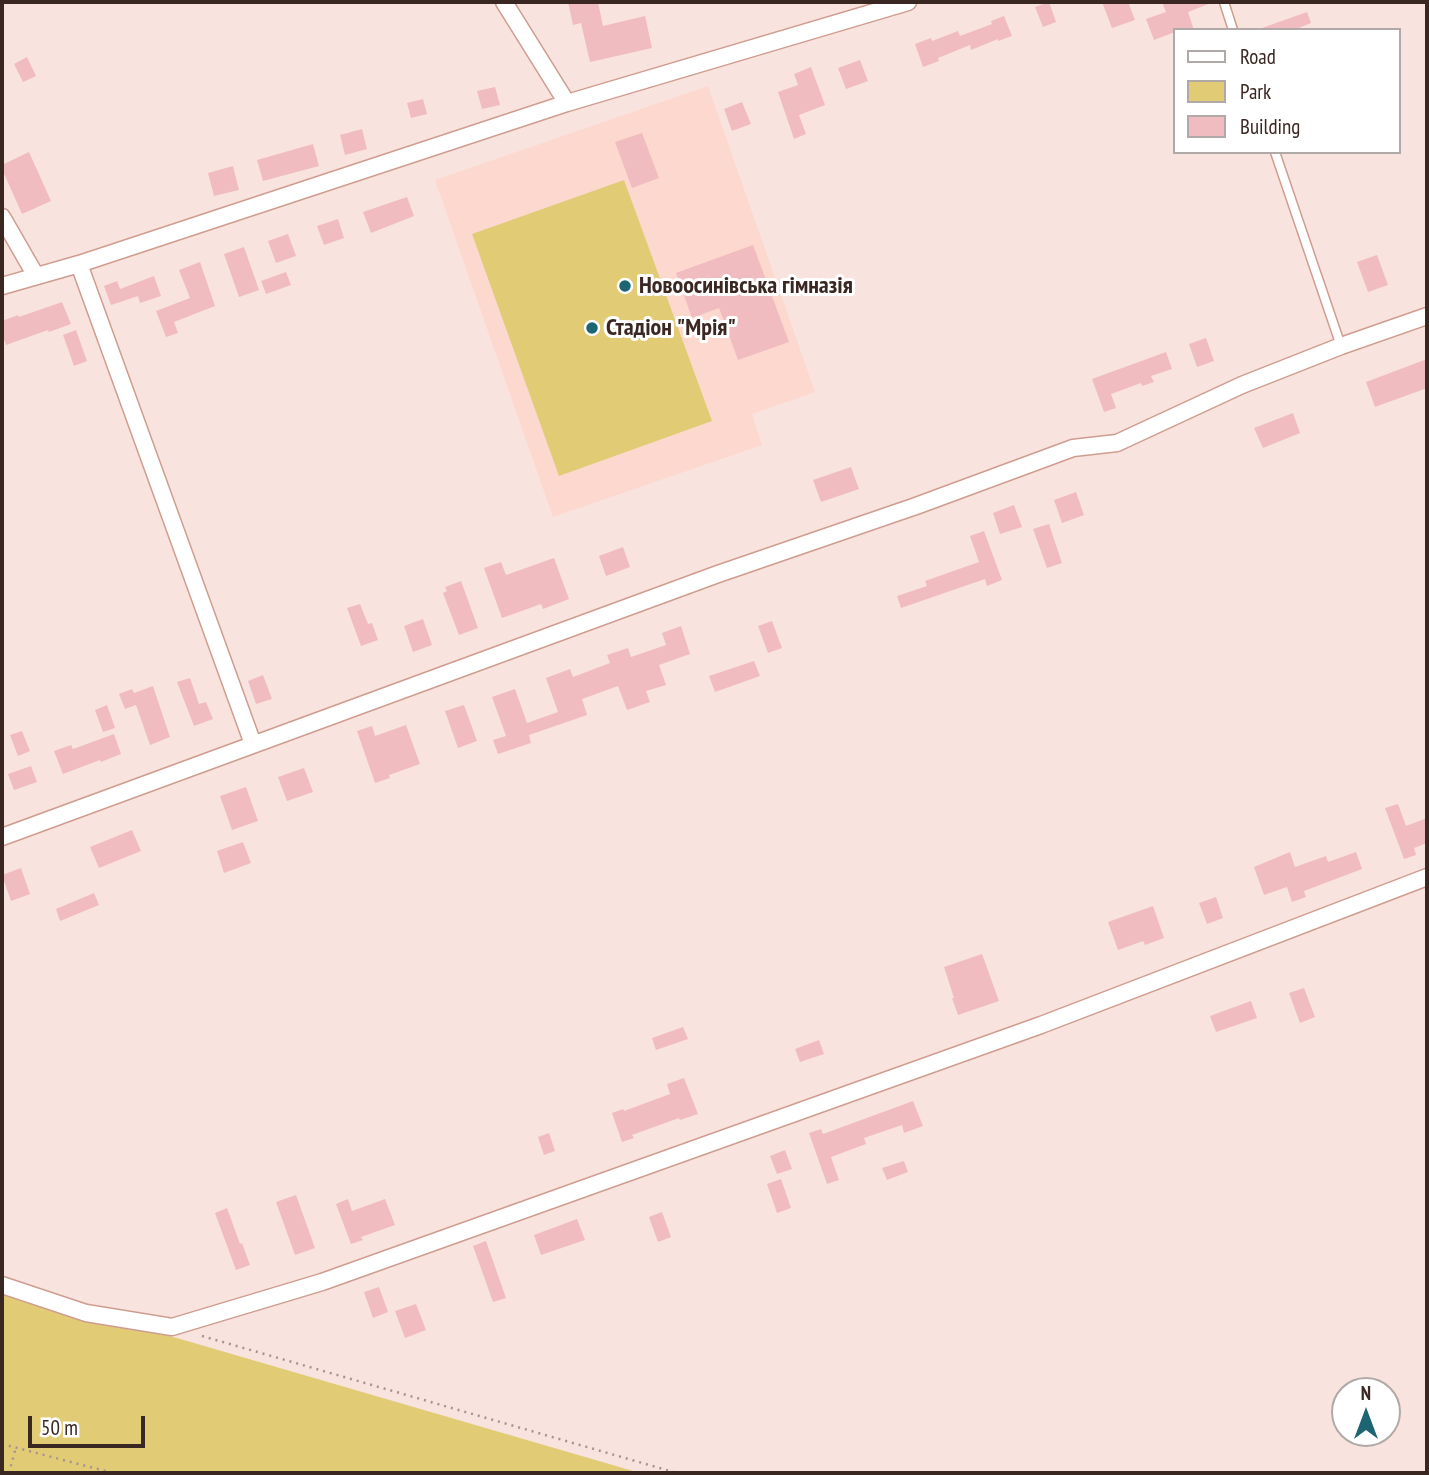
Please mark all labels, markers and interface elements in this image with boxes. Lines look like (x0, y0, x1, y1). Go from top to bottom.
legend (1174, 28, 1401, 154)
text: Road (1240, 43, 1276, 70)
text: Park (1240, 78, 1271, 105)
text: Building (1240, 113, 1300, 140)
place label: Новоосинівська гімназія (639, 272, 853, 300)
marker: Новоосинівська гімназія (617, 278, 633, 294)
place label: Стадіон "Мрія" (606, 314, 736, 342)
marker: Стадіон "Мрія" (584, 320, 600, 336)
north arrow (1331, 1377, 1401, 1447)
text: N (1361, 1381, 1371, 1405)
scale bar (32, 1402, 149, 1446)
text: 50 m (41, 1414, 78, 1441)

